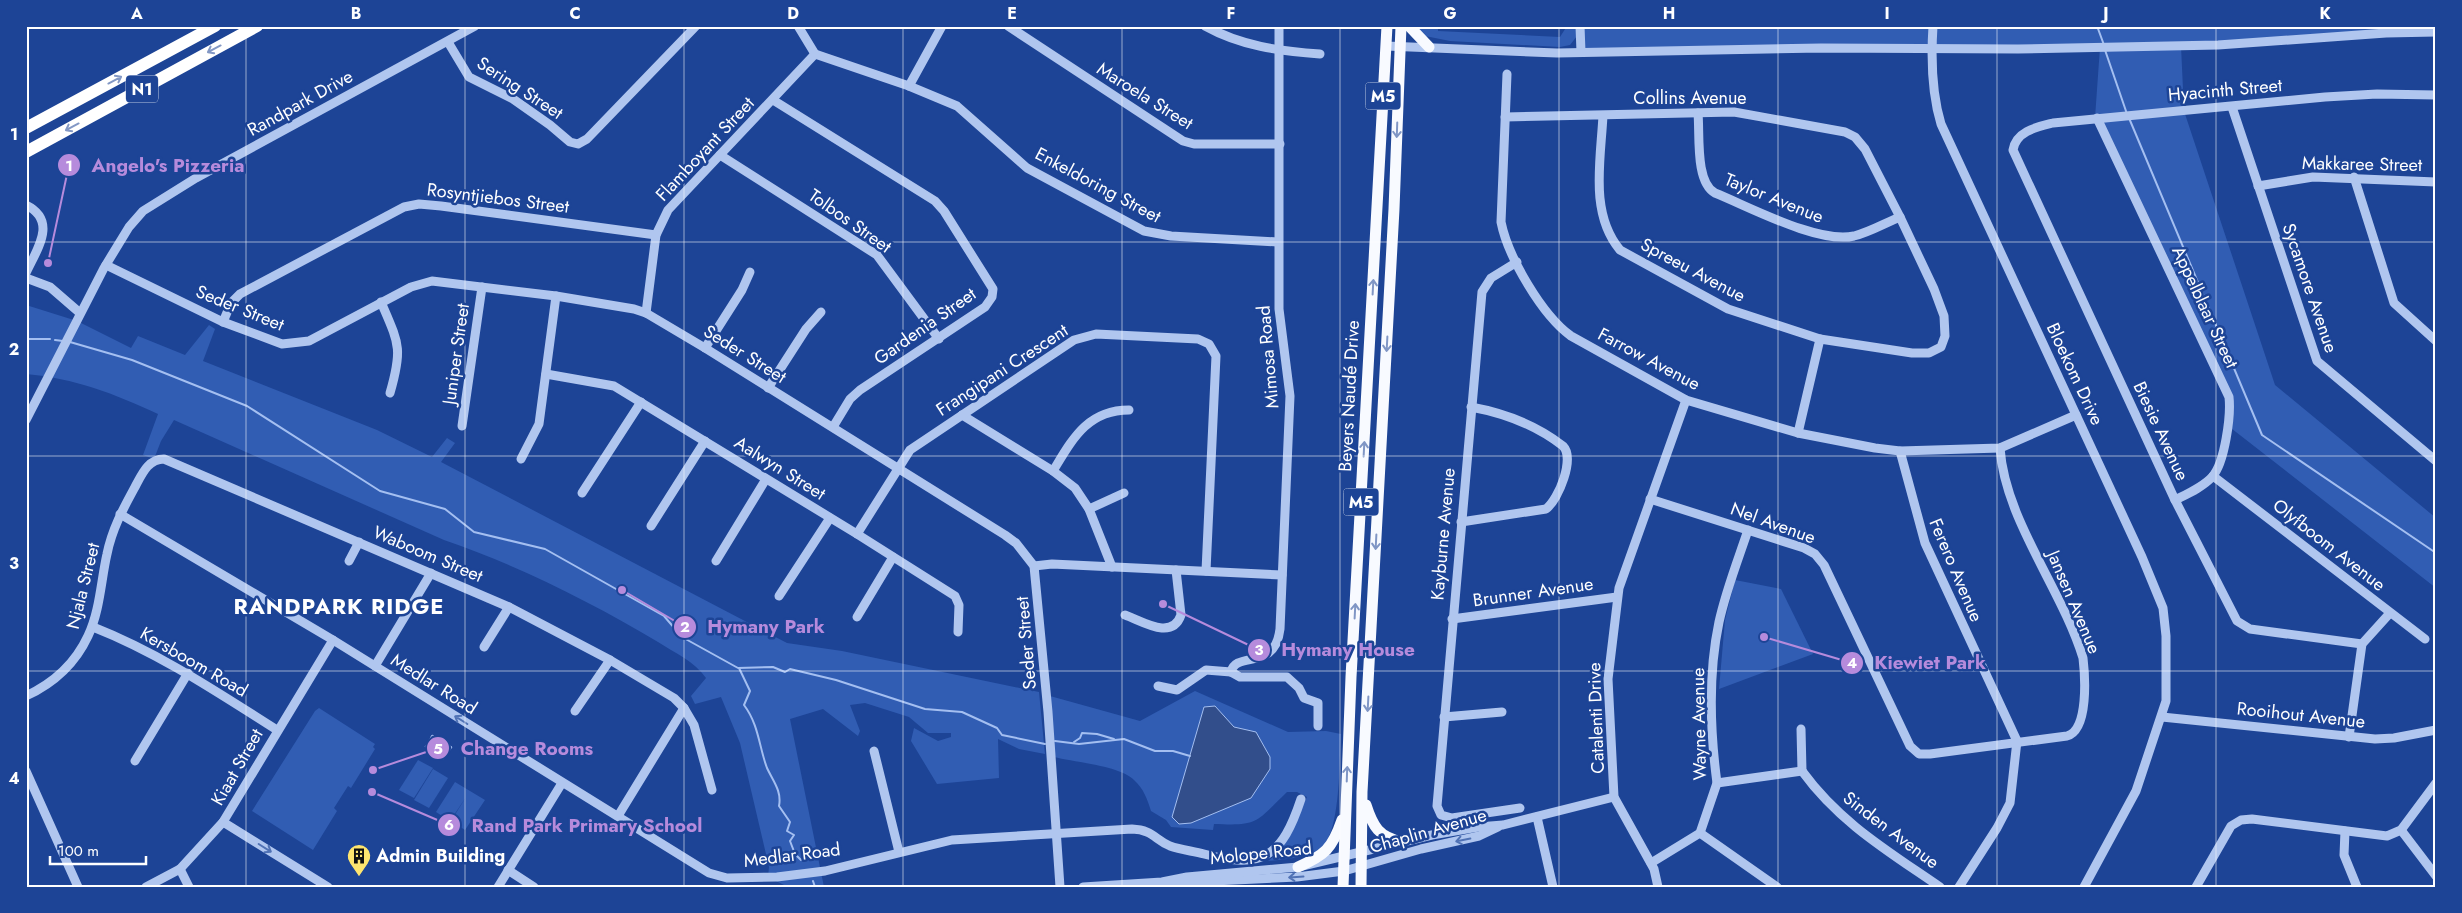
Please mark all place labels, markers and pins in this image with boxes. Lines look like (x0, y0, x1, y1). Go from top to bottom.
callout: Angelo's Pizzeria (57, 148, 255, 182)
callout: Hymany Park (673, 610, 835, 644)
callout: Hymany House (1246, 633, 1425, 667)
callout: Kiewiet Park (1840, 646, 1996, 680)
callout: Change Rooms (425, 731, 603, 765)
callout: Rand Park Primary School (437, 808, 713, 842)
building icon: Admin Building (346, 843, 372, 877)
place label: Admin Building (375, 843, 505, 869)

